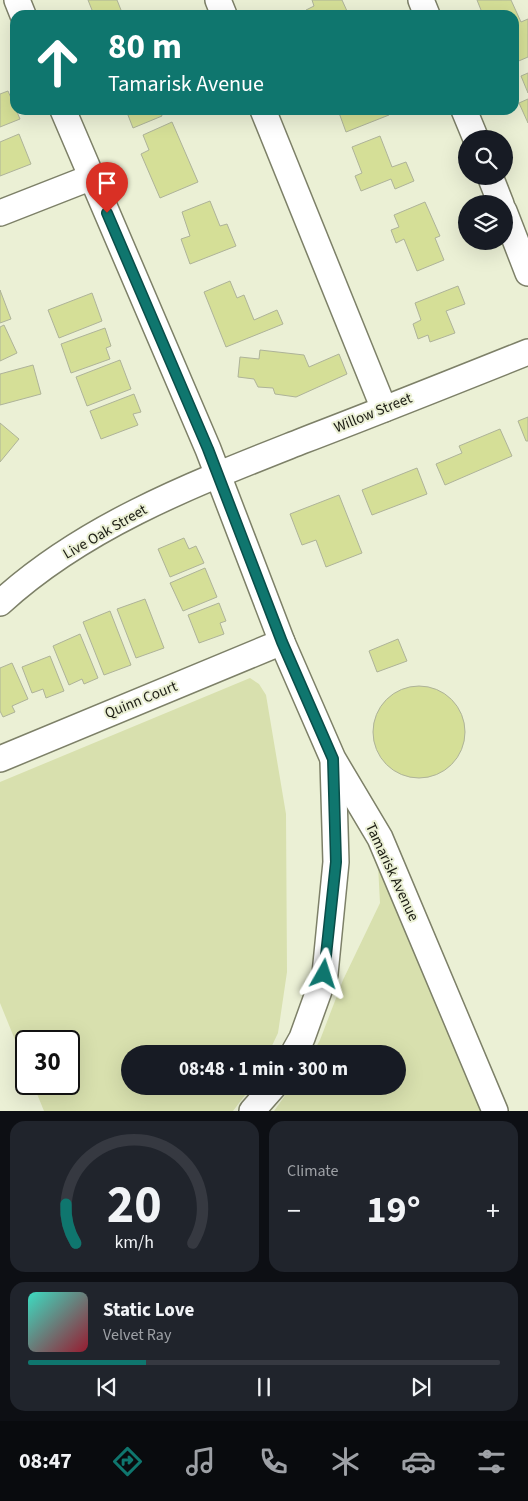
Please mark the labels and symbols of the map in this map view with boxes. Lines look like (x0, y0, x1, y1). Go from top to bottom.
pin (86, 162, 128, 213)
street label: Willow Street (331, 388, 415, 438)
street label: Live Oak Street (59, 499, 151, 565)
street label: Quinn Court (102, 676, 180, 724)
street label: Tamarisk Avenue (360, 819, 424, 925)
position arrow (297, 947, 349, 999)
speed limit sign: 30 (15, 1030, 80, 1095)

